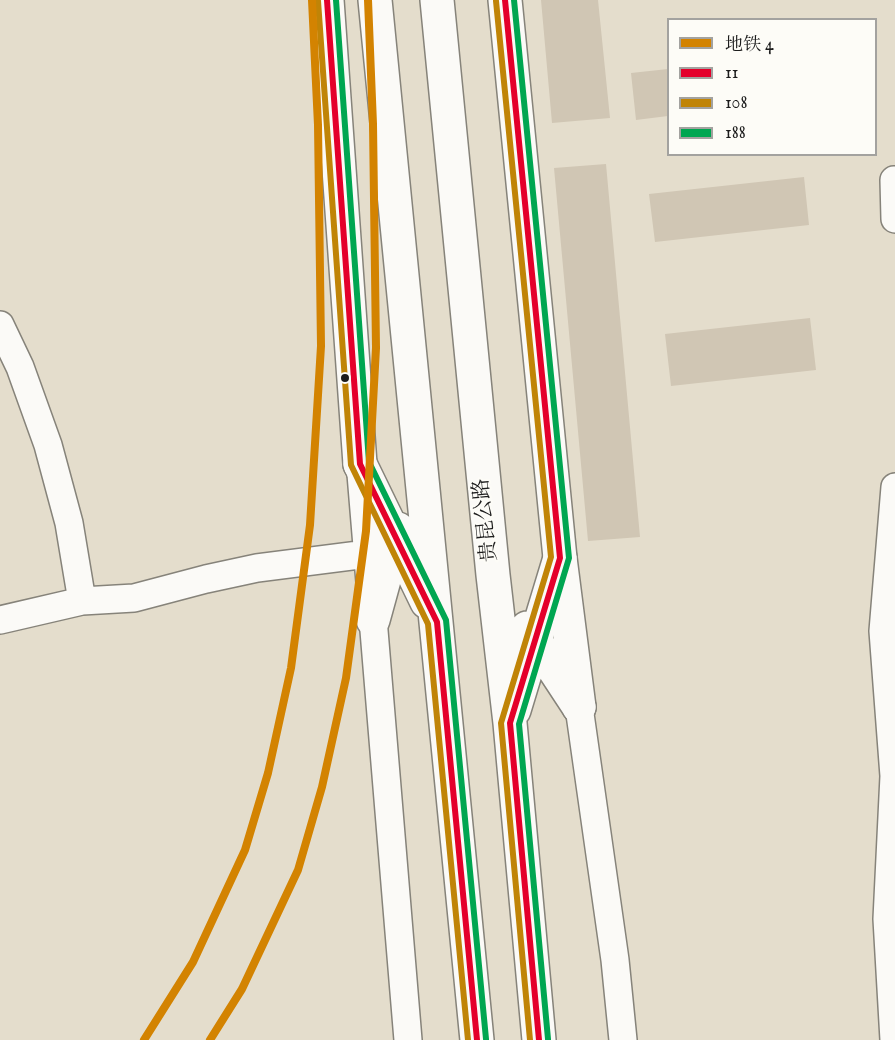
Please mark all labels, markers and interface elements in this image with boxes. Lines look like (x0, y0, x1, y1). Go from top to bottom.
legend (667, 18, 877, 156)
text: 地铁 4 (725, 34, 774, 57)
text: 11 (725, 62, 738, 85)
text: 108 (725, 92, 748, 115)
text: 188 (725, 122, 746, 145)
unlabelled marker (339, 372, 351, 384)
street label: 贵昆公路 (470, 477, 504, 563)

